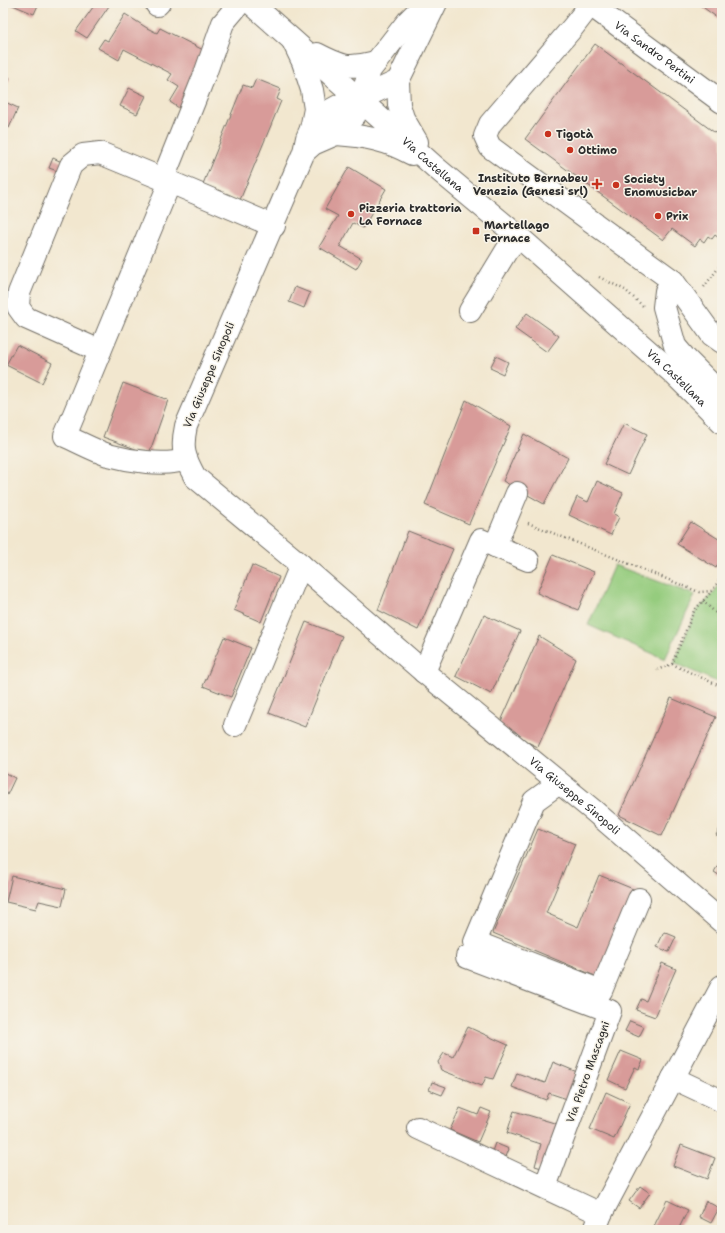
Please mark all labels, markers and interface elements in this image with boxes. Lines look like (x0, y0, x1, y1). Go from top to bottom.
street label: Via Sandro Pertini (611, 18, 698, 87)
place label: Tigotà (556, 127, 594, 142)
marker: Tigotà (543, 129, 553, 139)
street label: Via Castellana (399, 133, 467, 195)
place label: Ottimo (578, 143, 617, 158)
marker: Ottimo (565, 145, 575, 155)
place label: Instituto Bernabeu Venezia (Genesi srl) (473, 171, 588, 199)
place label: Society Enomusicbar (624, 172, 697, 200)
marker: Instituto Bernabeu Venezia (Genesi srl) (591, 178, 603, 190)
marker: Society Enomusicbar (611, 180, 621, 190)
place label: Pizzeria trattoria La Fornace (359, 201, 462, 229)
marker: Pizzeria trattoria La Fornace (346, 209, 356, 219)
place label: Prix (666, 209, 688, 224)
marker: Prix (653, 211, 663, 221)
place label: Martellago Fornace (484, 218, 550, 246)
marker: Martellago Fornace (471, 226, 481, 236)
street label: Via Giuseppe Sinopoli (180, 320, 238, 430)
street label: Via Castellana (643, 346, 710, 410)
street label: Via Giuseppe Sinopoli (526, 753, 623, 838)
street label: Via Pietro Mascagni (563, 1019, 613, 1125)

